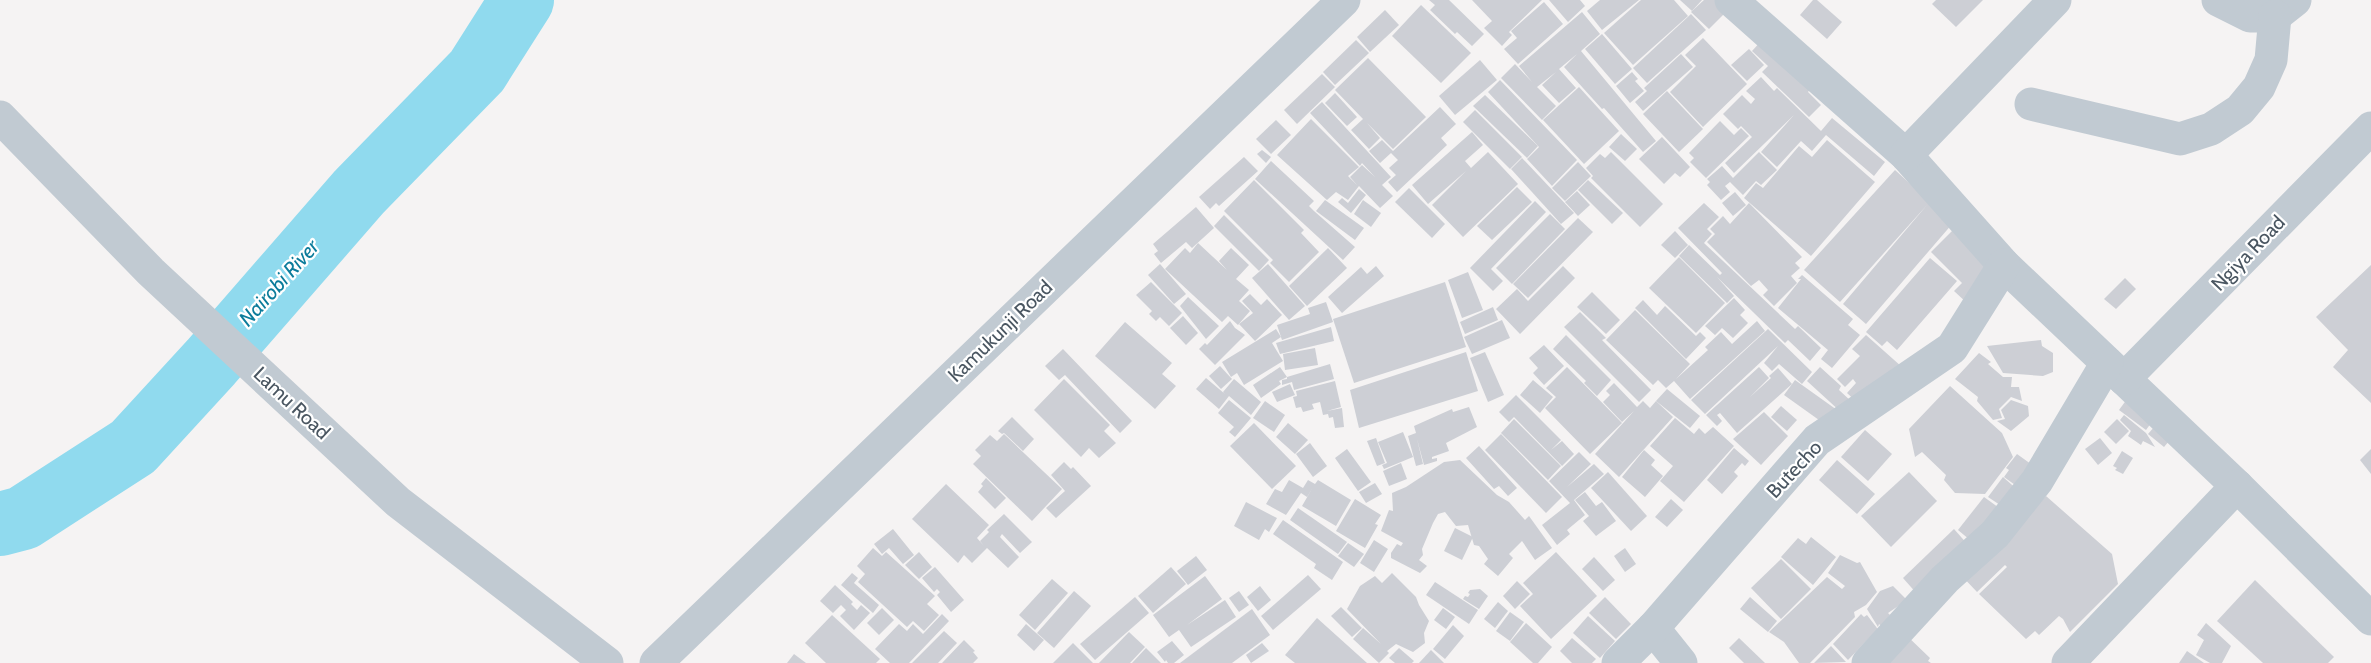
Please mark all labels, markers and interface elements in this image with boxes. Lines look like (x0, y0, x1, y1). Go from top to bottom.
street label: Ngiya Road (2206, 210, 2290, 296)
water label: Nairobi River (233, 233, 325, 331)
street label: Kamukunji Road (943, 275, 1057, 387)
street label: Lamu Road (249, 362, 335, 444)
street label: Butecho (1761, 435, 1827, 503)

